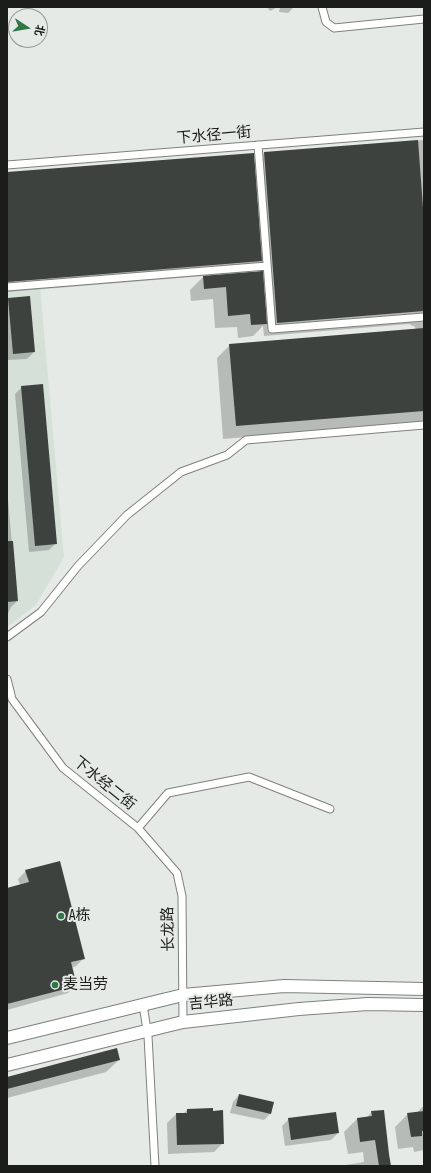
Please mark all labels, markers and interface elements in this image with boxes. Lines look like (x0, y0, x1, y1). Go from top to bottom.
north arrow (8, 8, 48, 48)
text: 北 (32, 24, 47, 37)
street label: 下水径一街 (176, 124, 252, 148)
street label: 下水经二街 (69, 753, 139, 815)
street label: 长龙路 (160, 906, 178, 952)
place label: A栋 (69, 907, 90, 925)
marker: A栋 (56, 911, 66, 921)
place label: 麦当劳 (63, 976, 108, 994)
marker: 麦当劳 (50, 980, 60, 990)
street label: 吉华路 (188, 992, 234, 1014)

